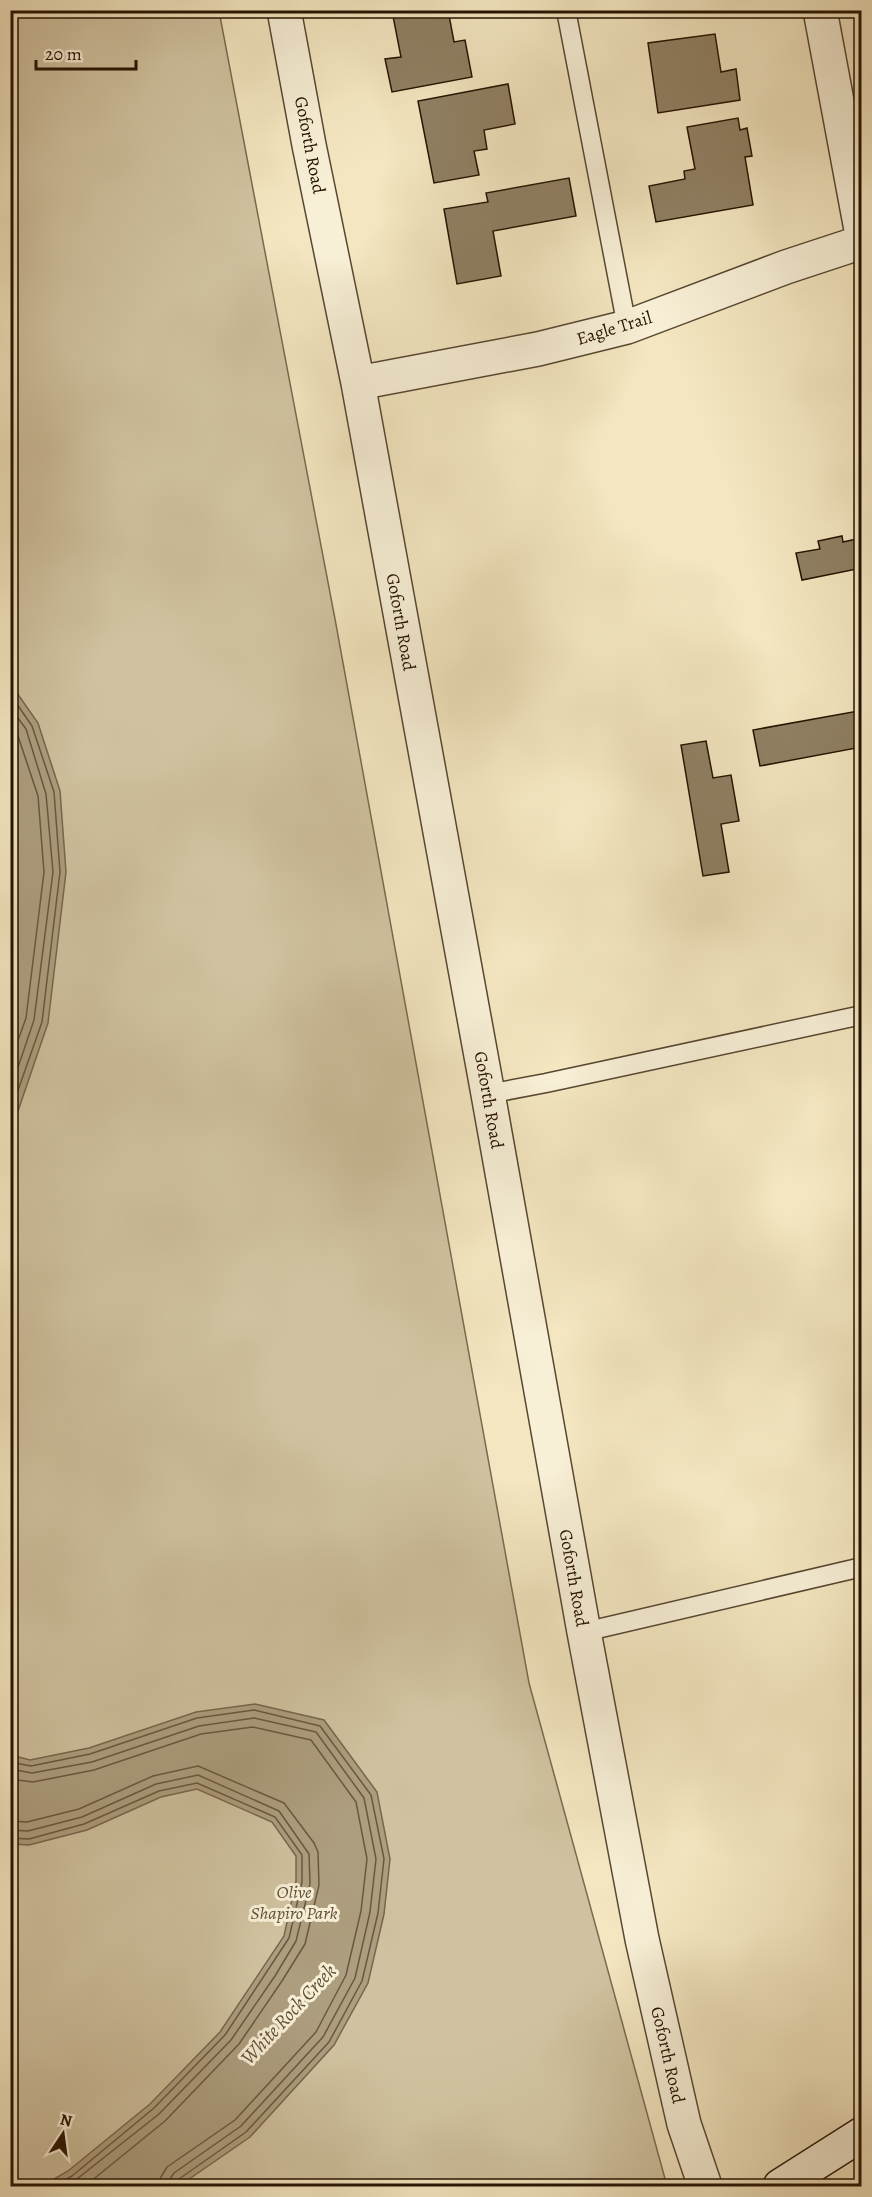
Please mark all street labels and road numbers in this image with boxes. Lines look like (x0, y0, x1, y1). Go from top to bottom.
street label: Goforth Road (289, 94, 331, 196)
street label: Eagle Trail (573, 305, 655, 351)
street label: Goforth Road (381, 571, 421, 673)
street label: Goforth Road (469, 1049, 509, 1151)
street label: Goforth Road (554, 1527, 594, 1629)
street label: Goforth Road (645, 2004, 691, 2106)

